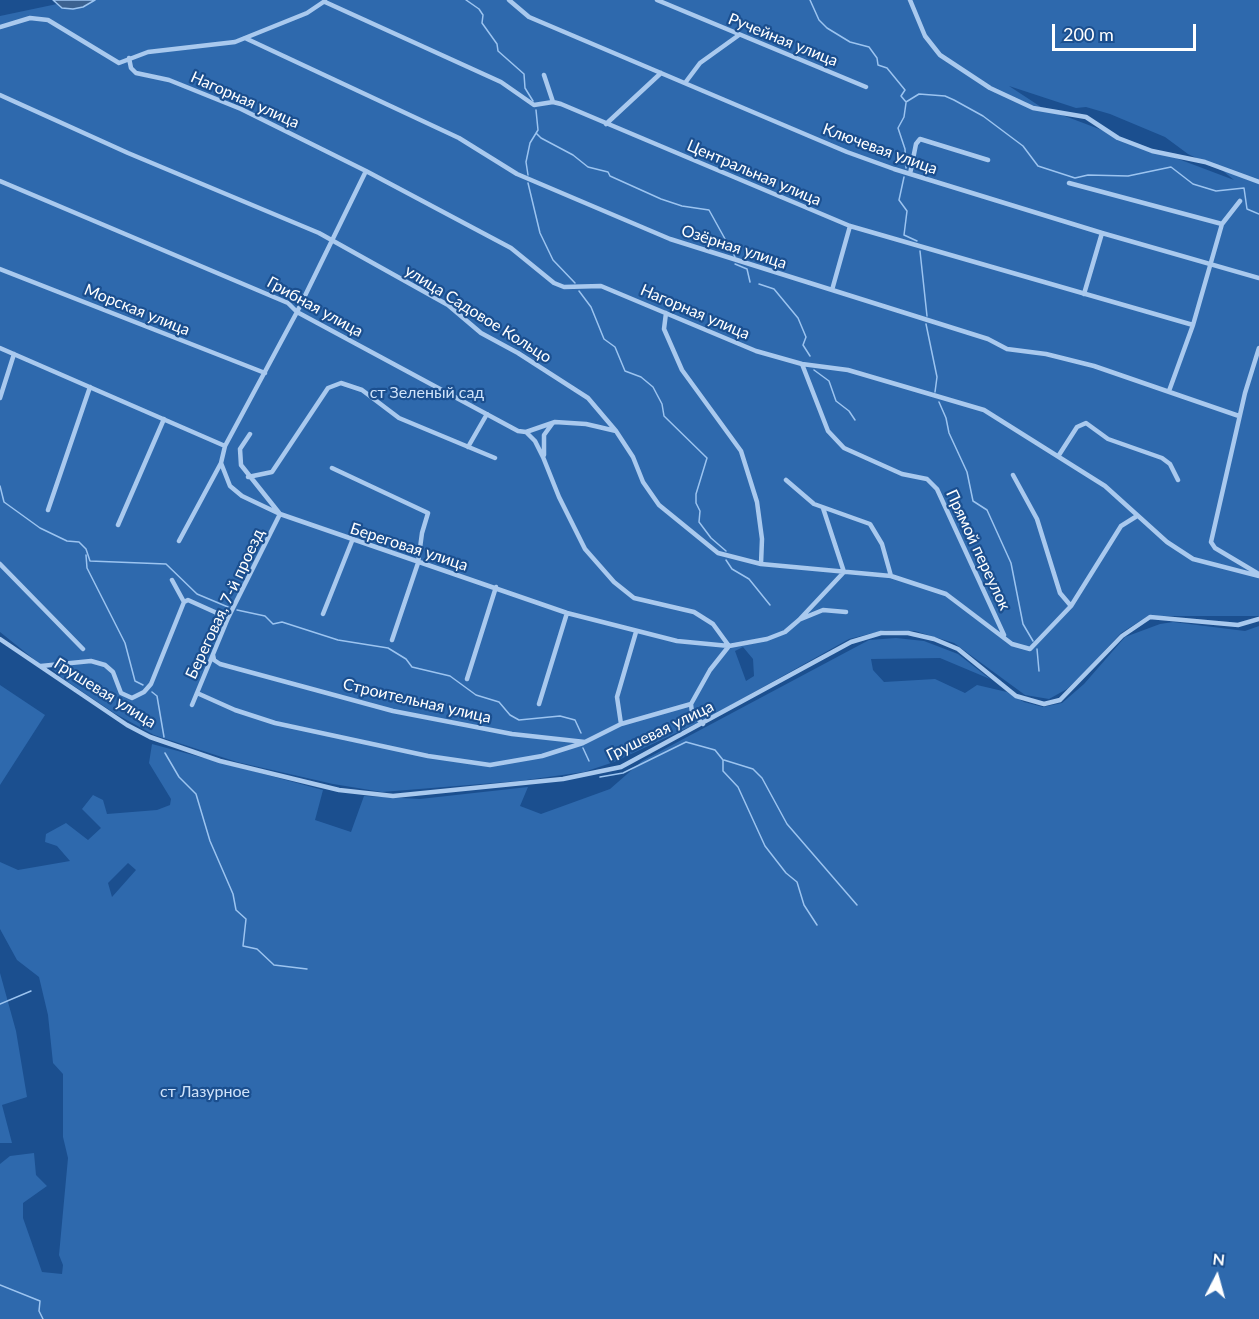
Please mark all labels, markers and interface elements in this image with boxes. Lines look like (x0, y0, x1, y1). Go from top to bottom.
street label: Ручейная улица (725, 9, 841, 71)
scale bar (1055, 12, 1199, 50)
text: 200 m (1063, 23, 1114, 45)
street label: Нагорная улица (188, 67, 302, 133)
street label: Ключевая улица (820, 119, 940, 179)
street label: Центральная улица (684, 136, 824, 210)
street label: Озёрная улица (679, 221, 789, 273)
street label: улица Садовое Кольцо (401, 261, 555, 367)
street label: Грибная улица (264, 273, 366, 341)
street label: Морская улица (81, 280, 193, 340)
street label: Нагорная улица (637, 280, 753, 344)
park label: ст Зеленый сад (370, 383, 484, 403)
street label: Прямой переулок (942, 487, 1014, 613)
street label: Береговая улица (348, 519, 470, 575)
street label: Береговая, 7-й проезд (182, 526, 268, 682)
street label: Грушевая улица (50, 654, 160, 732)
street label: Строительная улица (341, 675, 493, 727)
street label: Грушевая улица (603, 697, 717, 765)
park label: ст Лазурное (160, 1082, 250, 1102)
north arrow (1187, 1247, 1247, 1307)
text: N (1212, 1249, 1226, 1269)

